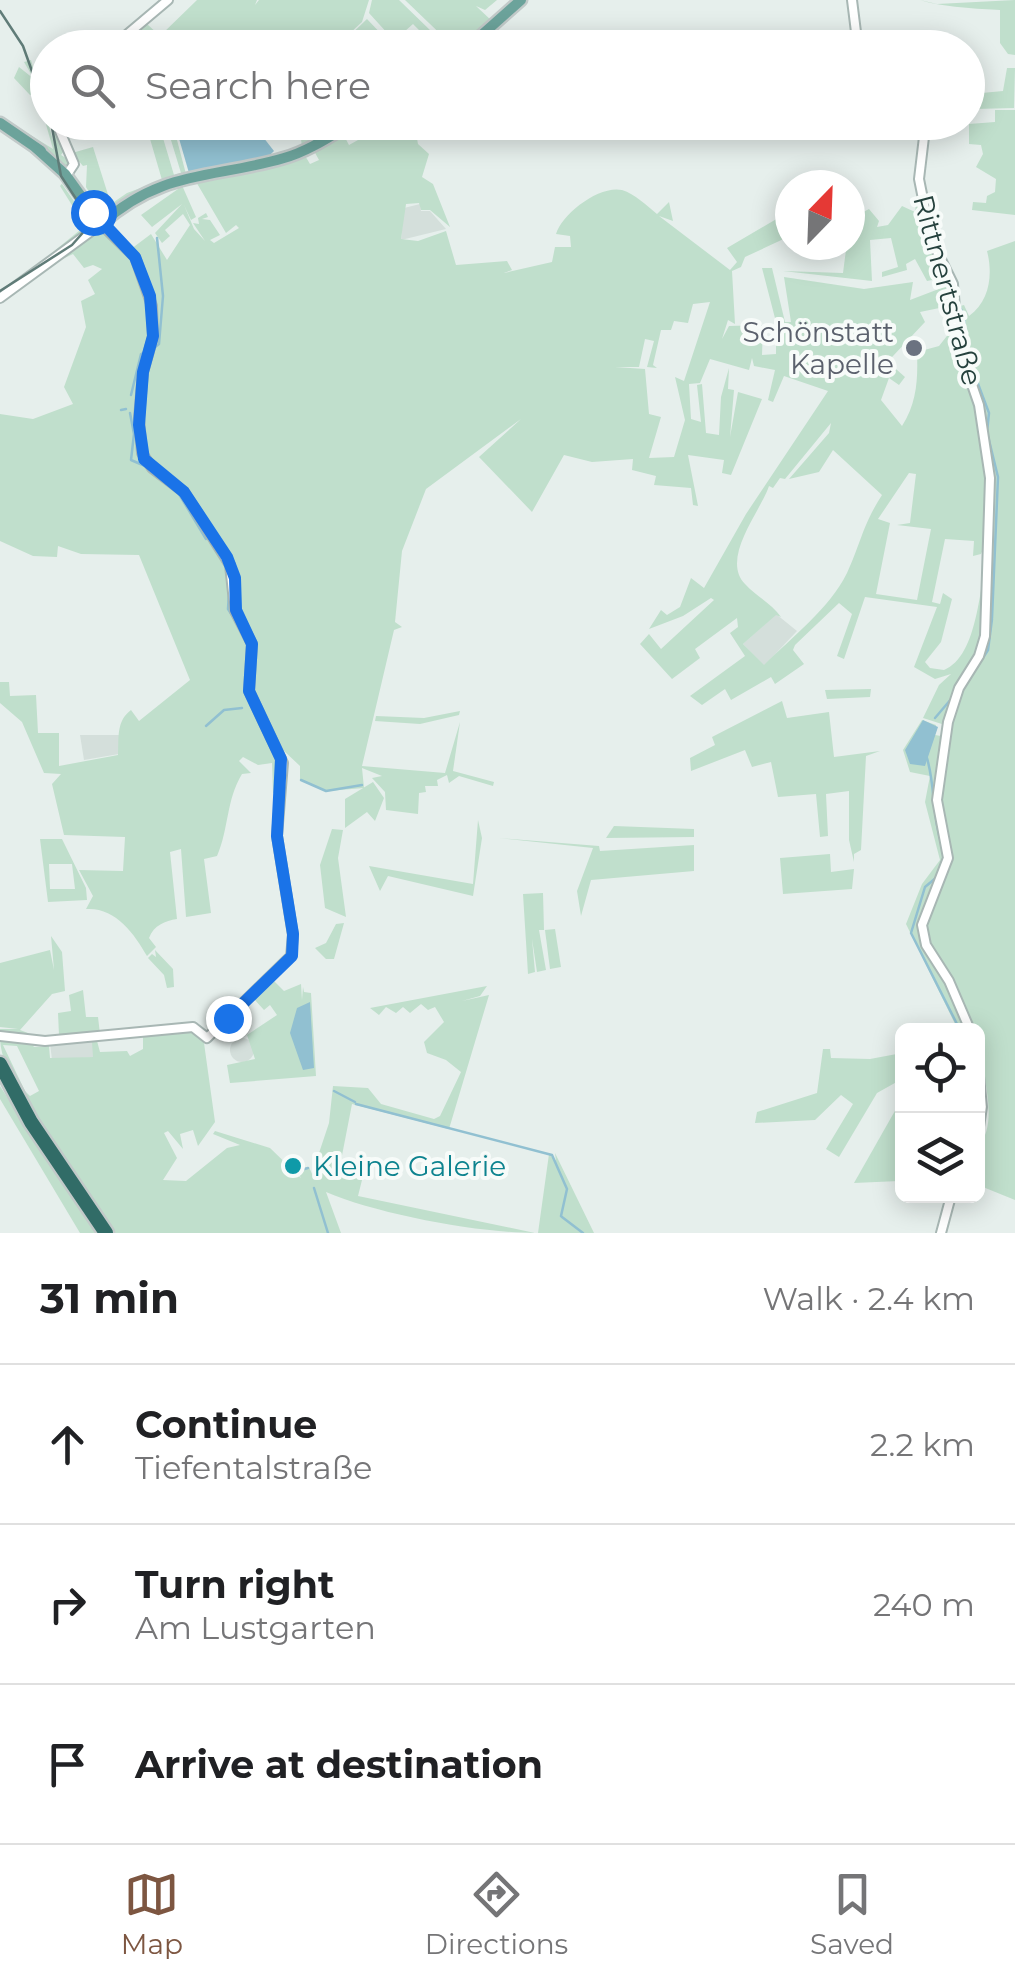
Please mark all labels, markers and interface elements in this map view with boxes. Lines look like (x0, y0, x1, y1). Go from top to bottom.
search box (30, 30, 985, 140)
icon: search (65, 58, 120, 113)
text: Search here (145, 62, 371, 109)
north arrow (775, 170, 865, 260)
route start (71, 190, 117, 236)
street label: Rittnertstraße (906, 191, 990, 389)
place label: Schönstatt Kapelle (742, 315, 894, 381)
marker: Schönstatt Kapelle (903, 337, 925, 359)
route end (206, 996, 252, 1042)
map controls (895, 1023, 985, 1203)
button: locate (895, 1023, 985, 1113)
button: layers (895, 1113, 985, 1203)
place label: Kleine Galerie (313, 1149, 506, 1183)
marker: Kleine Galerie (282, 1155, 304, 1177)
text: 31 min (40, 1272, 179, 1324)
text: Walk · 2.4 km (762, 1279, 975, 1318)
text: Continue (135, 1401, 317, 1448)
icon: ahead (40, 1417, 95, 1472)
text: 2.2 km (870, 1425, 975, 1464)
text: Tiefentalstraße (135, 1448, 372, 1487)
text: Turn right (135, 1561, 334, 1608)
icon: right (40, 1577, 95, 1632)
text: 240 m (873, 1585, 975, 1624)
text: Am Lustgarten (135, 1608, 376, 1647)
icon: arrive (40, 1737, 95, 1792)
text: Arrive at destination (135, 1741, 543, 1788)
tab: Map (121, 1867, 183, 1961)
tab: Directions (425, 1867, 568, 1961)
tab: Saved (810, 1867, 894, 1961)

